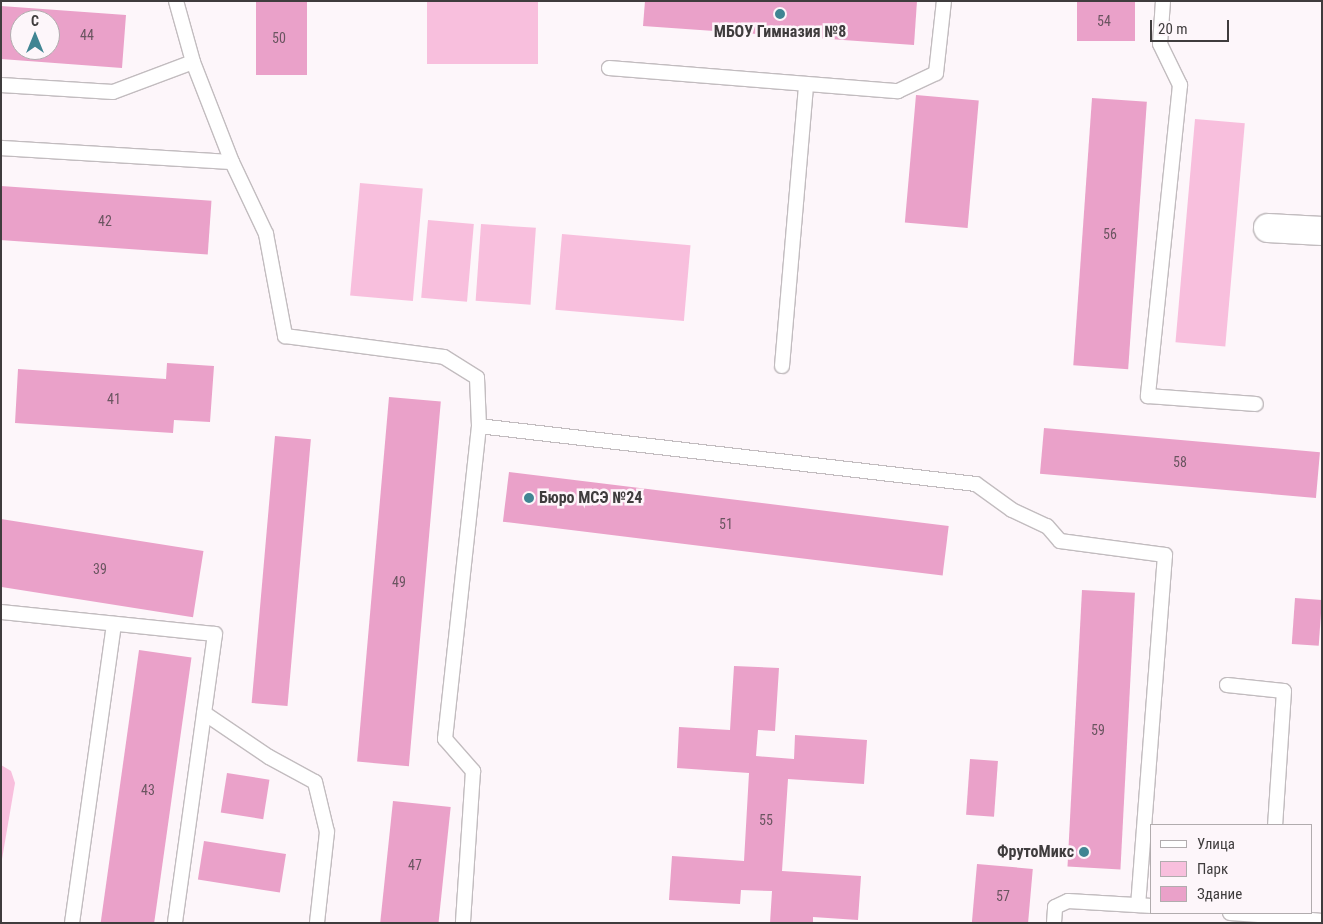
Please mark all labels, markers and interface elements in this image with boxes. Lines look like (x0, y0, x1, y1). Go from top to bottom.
marker: МБОУ Гимназия №8 (774, 8, 786, 20)
north arrow (10, 10, 60, 60)
scale bar (1153, 10, 1232, 42)
text: С (31, 13, 39, 29)
house number: 54 (1097, 13, 1111, 29)
text: 20 m (1158, 20, 1188, 38)
place label: МБОУ Гимназия №8 (714, 22, 846, 42)
house number: 44 (80, 27, 94, 43)
house number: 50 (272, 30, 286, 46)
house number: 42 (98, 213, 112, 229)
house number: 56 (1103, 226, 1117, 242)
house number: 41 (107, 391, 121, 407)
house number: 58 (1173, 454, 1187, 470)
place label: Бюро МСЭ №24 (539, 488, 642, 508)
marker: Бюро МСЭ №24 (523, 492, 535, 504)
house number: 51 (719, 516, 733, 532)
house number: 39 (93, 561, 107, 577)
house number: 49 (392, 574, 406, 590)
house number: 59 (1091, 722, 1105, 738)
house number: 43 (141, 782, 155, 798)
house number: 55 (759, 812, 773, 828)
legend (1150, 824, 1313, 914)
text: Улица (1197, 835, 1235, 853)
place label: ФрутоМикс (997, 842, 1074, 862)
marker: ФрутоМикс (1078, 846, 1090, 858)
house number: 47 (408, 857, 422, 873)
text: Парк (1197, 860, 1228, 878)
text: Здание (1197, 885, 1242, 903)
house number: 57 (996, 888, 1010, 904)

